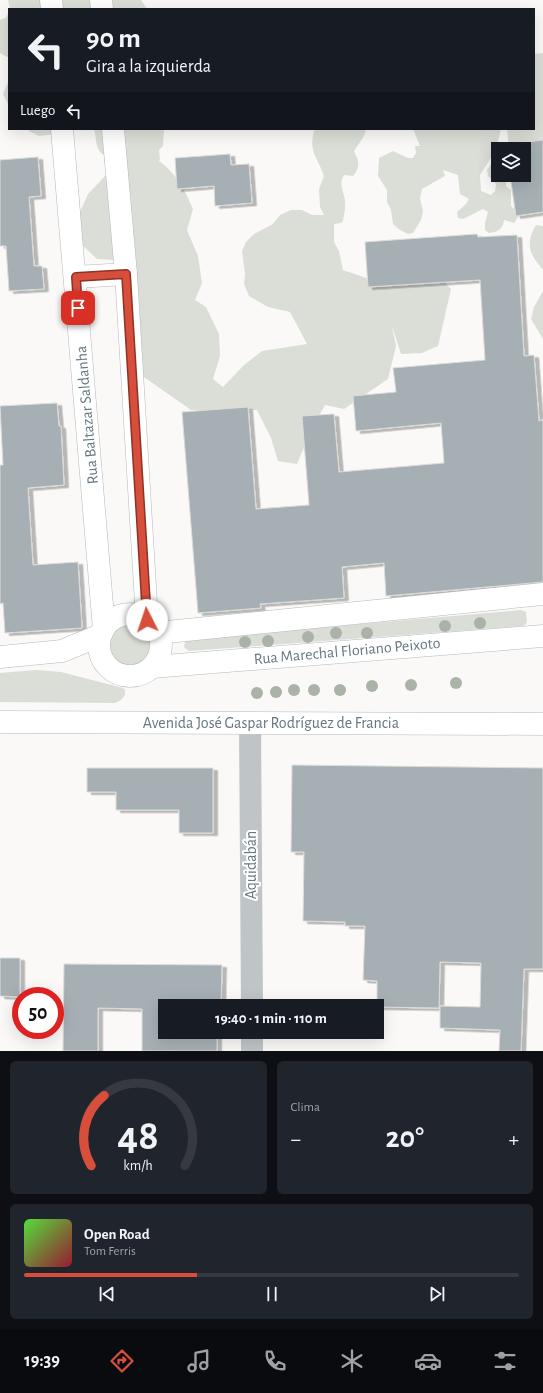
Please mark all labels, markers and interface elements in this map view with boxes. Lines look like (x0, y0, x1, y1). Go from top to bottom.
icon: left (20, 24, 72, 76)
text: 90 m (86, 25, 141, 53)
text: Gira a la izquierda (86, 58, 211, 76)
icon: left (63, 100, 85, 122)
text: Luego (20, 103, 55, 118)
map controls (491, 142, 531, 182)
button: layers (491, 142, 531, 182)
pin (61, 291, 95, 325)
icon: arrive (67, 297, 89, 319)
street label: Rua Baltazar Saldanha (73, 345, 101, 485)
position arrow (126, 599, 168, 641)
street label: Rua Marechal Floriano Peixoto (253, 635, 441, 667)
street label: Avenida José Gaspar Rodríguez de Francia (143, 715, 399, 731)
street label: Aquidabán (243, 831, 259, 899)
speed limit sign: 50 (12, 987, 64, 1039)
text: 19:40 · 1 min · 110 m (215, 1011, 327, 1026)
text: Clima (291, 1101, 320, 1114)
text: 48 (118, 1115, 159, 1156)
text: 20° (385, 1123, 424, 1153)
text: − (291, 1128, 301, 1150)
text: + (508, 1128, 519, 1150)
text: km/h (124, 1158, 153, 1172)
text: Open Road (84, 1227, 150, 1242)
text: Tom Ferris (84, 1245, 136, 1258)
icon: previous (96, 1283, 118, 1305)
icon: pause (261, 1283, 283, 1305)
icon: next (426, 1283, 448, 1305)
icon: directions (108, 1347, 136, 1375)
icon: music (185, 1347, 213, 1375)
icon: phone (261, 1347, 289, 1375)
icon: climate (338, 1347, 366, 1375)
icon: car (414, 1347, 442, 1375)
icon: filters (491, 1347, 519, 1375)
text: 19:39 (24, 1352, 60, 1370)

